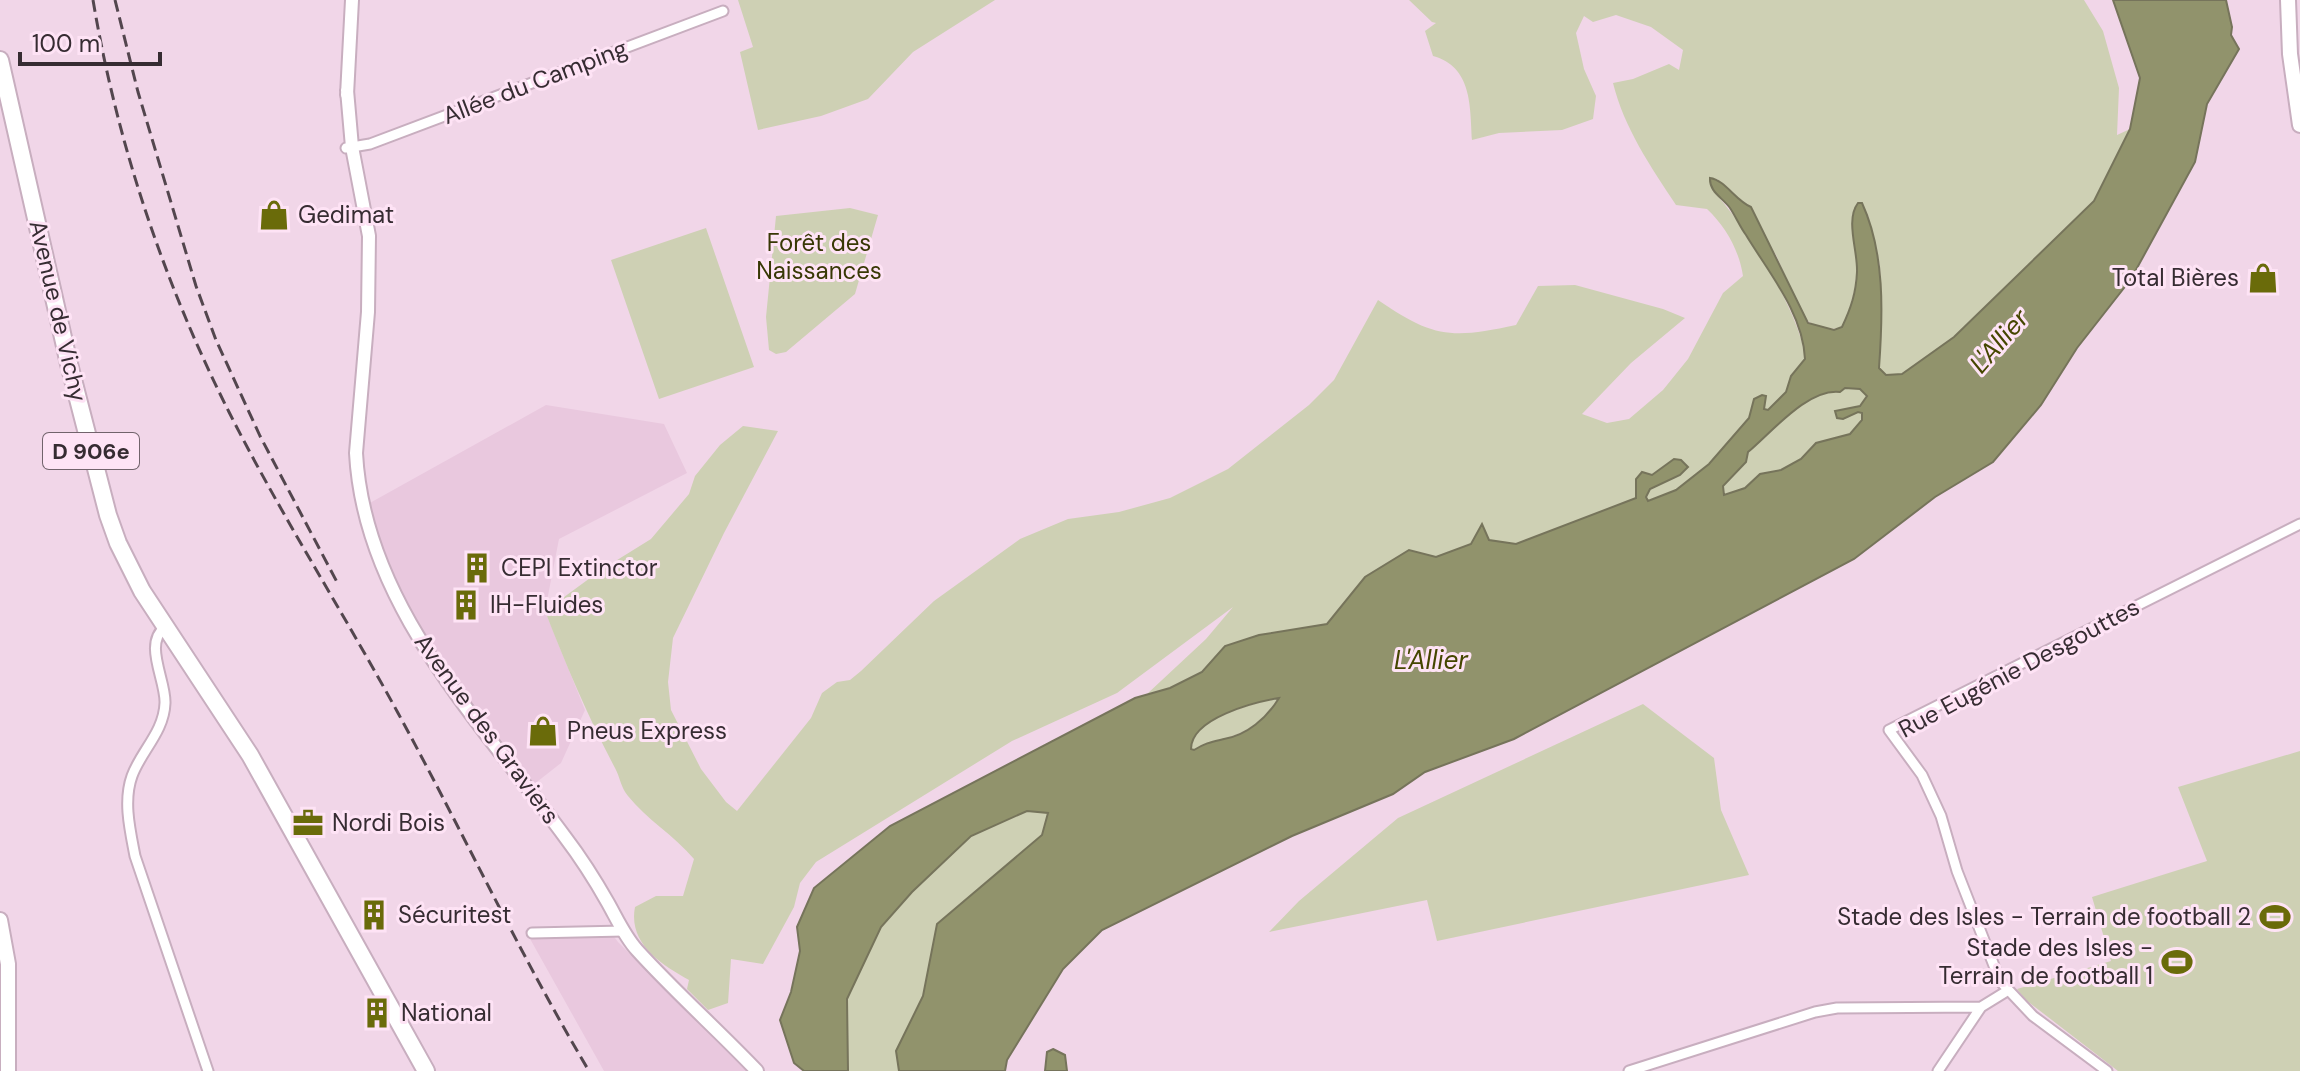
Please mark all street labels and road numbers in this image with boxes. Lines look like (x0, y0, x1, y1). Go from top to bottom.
street label: Allée du Camping (438, 32, 631, 131)
street label: Avenue de Vichy (23, 217, 94, 405)
road number: D 906e (43, 433, 139, 469)
street label: Rue Eugénie Desgouttes (1893, 591, 2145, 744)
street label: Avenue des Graviers (408, 627, 567, 830)

